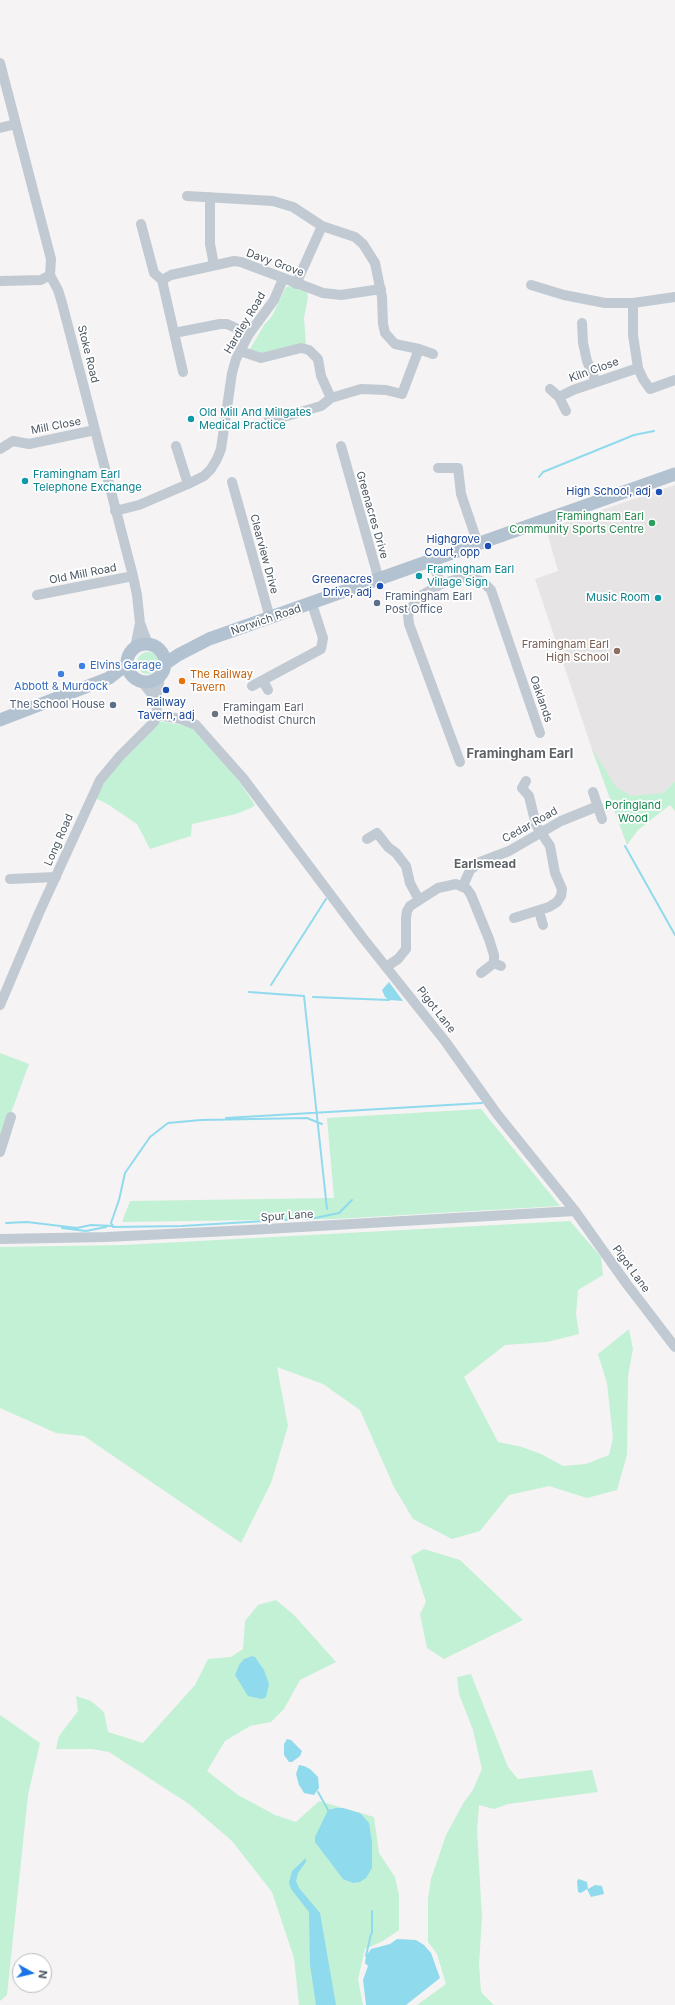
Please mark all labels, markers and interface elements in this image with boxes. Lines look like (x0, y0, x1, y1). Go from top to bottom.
street label: Davy Grove (244, 246, 306, 280)
street label: Hardley Road (221, 290, 269, 356)
street label: Stoke Road (74, 324, 102, 384)
street label: Kiln Close (567, 355, 621, 385)
place label: Old Mill And Millgates Medical Practice (199, 406, 311, 432)
marker: Old Mill And Millgates Medical Practice (186, 414, 196, 424)
street label: Mill Close (30, 415, 82, 437)
place label: Framingham Earl Telephone Exchange (33, 468, 142, 494)
street label: Greenacres Drive (353, 470, 391, 560)
marker: Framingham Earl Telephone Exchange (20, 476, 30, 486)
place label: High School, adj (566, 485, 651, 499)
marker: High School, adj (654, 487, 664, 497)
place label: Framingham Earl Community Sports Centre (509, 510, 644, 536)
street label: Clearview Drive (247, 513, 281, 595)
marker: Framingham Earl Community Sports Centre (647, 518, 657, 528)
place label: Highgrove Court, opp (425, 533, 480, 559)
marker: Highgrove Court, opp (483, 541, 493, 551)
street label: Old Mill Road (48, 561, 118, 587)
place label: Framingham Earl Village Sign (427, 563, 514, 589)
marker: Framingham Earl Village Sign (414, 571, 424, 581)
place label: Greenacres Drive, adj (312, 573, 372, 599)
marker: Greenacres Drive, adj (375, 581, 385, 591)
place label: Framingham Earl Post Office (385, 590, 472, 616)
place label: Music Room (586, 591, 650, 605)
marker: Music Room (653, 593, 663, 603)
marker: Framingham Earl Post Office (372, 598, 382, 608)
street label: Norwich Road (229, 602, 303, 638)
place label: Framingham Earl High School (522, 638, 609, 664)
marker: Framingham Earl High School (612, 646, 622, 656)
place label: Elvins Garage (90, 659, 161, 673)
marker: Elvins Garage (77, 661, 87, 671)
place label: The Railway Tavern (190, 668, 253, 694)
marker: Abbott & Murdock (56, 669, 66, 679)
street label: Oaklands (527, 674, 555, 724)
marker: The Railway Tavern (177, 676, 187, 686)
place label: Abbott & Murdock (14, 680, 108, 694)
marker: Railway Tavern, adj (161, 685, 171, 695)
place label: Railway Tavern, adj (137, 696, 195, 722)
place label: The School House (10, 698, 105, 712)
marker: The School House (108, 700, 118, 710)
place label: Framingam Earl Methodist Church (223, 701, 316, 727)
marker: Framingam Earl Methodist Church (210, 709, 220, 719)
district label: Framingham Earl (467, 746, 573, 762)
park label: Poringland Wood (605, 799, 661, 825)
street label: Cedar Road (500, 804, 560, 846)
street label: Long Road (42, 812, 76, 868)
district label: Earlsmead (454, 857, 516, 871)
street label: Pigot Lane (414, 984, 458, 1036)
street label: Spur Lane (260, 1208, 314, 1224)
street label: Pigot Lane (609, 1243, 653, 1295)
north arrow (12, 1953, 52, 1993)
text: N (35, 1969, 50, 1980)

